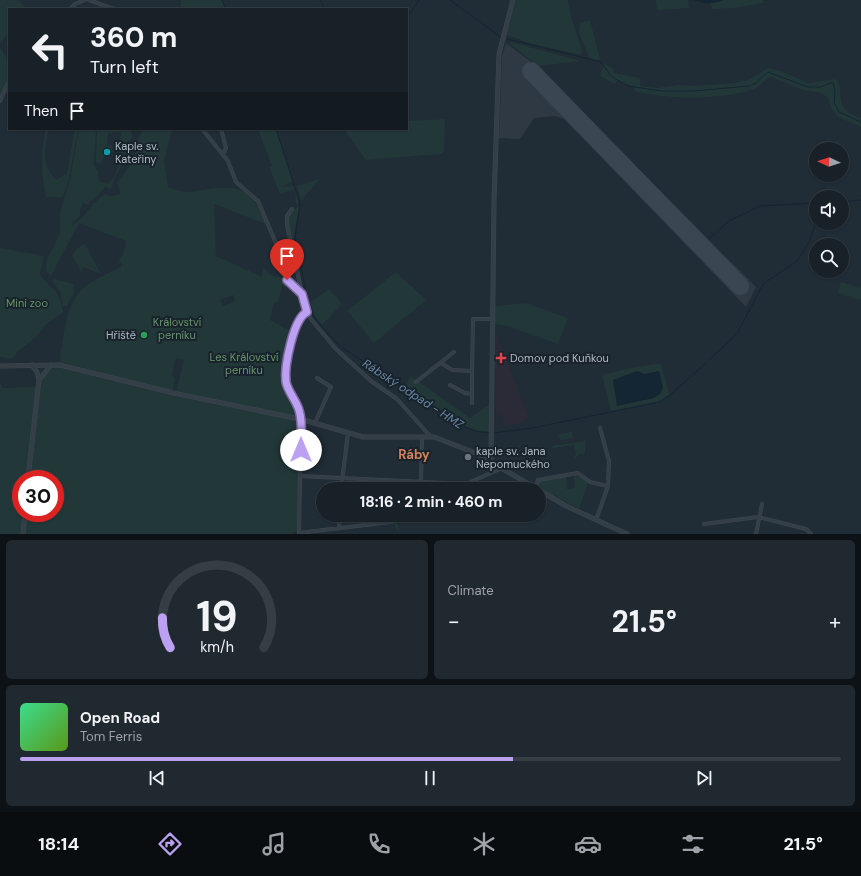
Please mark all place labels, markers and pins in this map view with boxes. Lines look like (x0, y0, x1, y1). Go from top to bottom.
place label: Kaple sv. Kateřiny (115, 139, 158, 166)
marker: Kaple sv. Kateřiny (102, 147, 112, 157)
pin (270, 239, 304, 280)
place label: Hřiště (106, 328, 136, 342)
marker: Hřiště (139, 330, 149, 340)
place label: Domov pod Kuňkou (510, 351, 609, 365)
marker: Domov pod Kuňkou (495, 352, 507, 364)
place label: kaple sv. Jana Nepomuckého (476, 444, 550, 471)
marker: kaple sv. Jana Nepomuckého (463, 452, 473, 462)

